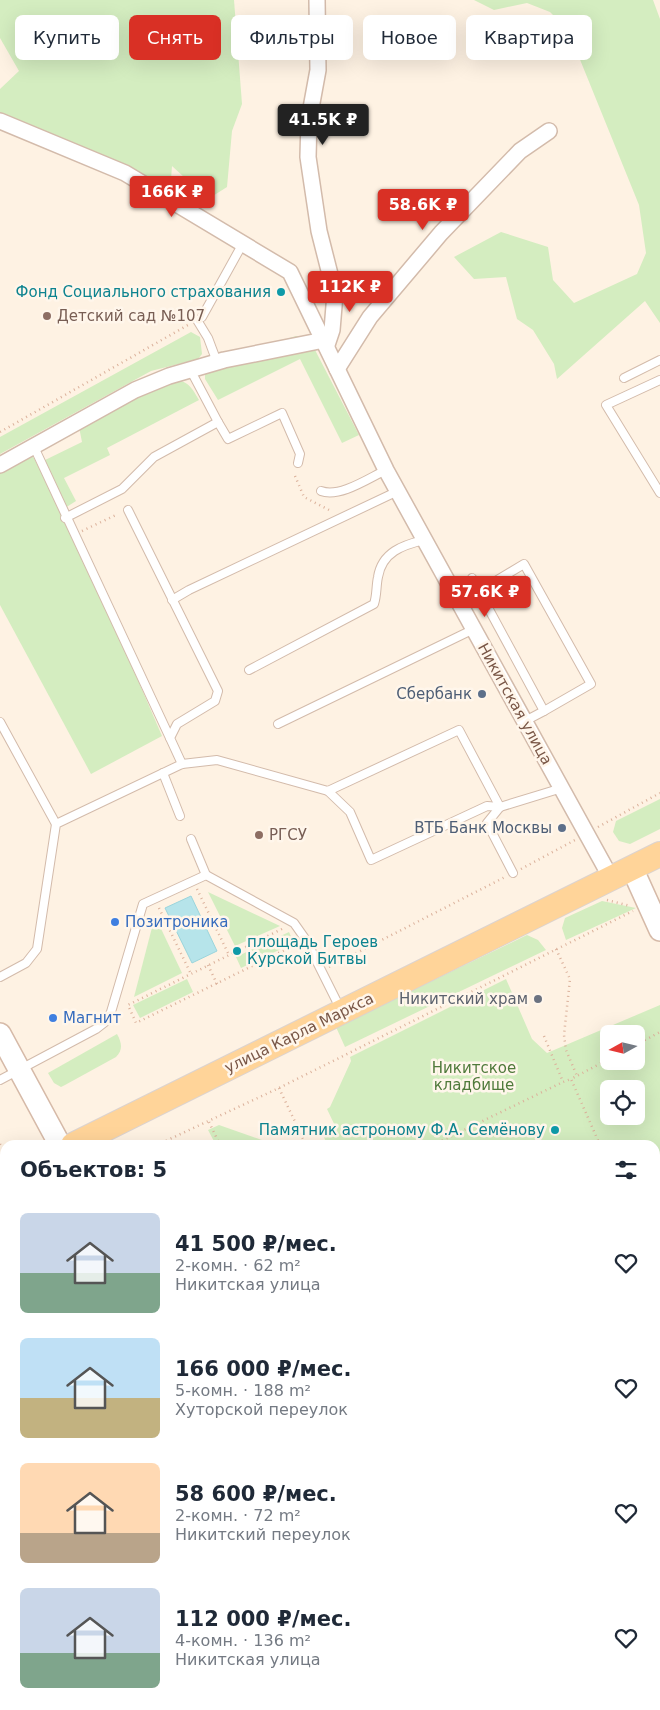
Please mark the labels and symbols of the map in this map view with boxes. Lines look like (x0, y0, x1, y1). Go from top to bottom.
pin: 41.5K ₽ (277, 104, 369, 146)
pin: 166K ₽ (131, 176, 213, 218)
pin: 58.6K ₽ (377, 188, 469, 231)
pin: 112K ₽ (309, 270, 391, 313)
place label: Фонд Социального страхования (16, 283, 271, 301)
marker: Фонд Социального страхования (275, 286, 287, 298)
place label: Детский сад №107 (57, 307, 205, 325)
marker: Детский сад №107 (41, 310, 53, 322)
pin: 57.6K ₽ (439, 576, 531, 618)
street label: Никитская улица (474, 640, 556, 768)
place label: Сбербанк (396, 685, 472, 703)
marker: Сбербанк (476, 688, 488, 700)
place label: ВТБ Банк Москвы (414, 819, 552, 837)
marker: ВТБ Банк Москвы (556, 822, 568, 834)
place label: РГСУ (269, 826, 307, 844)
marker: РГСУ (253, 829, 265, 841)
place label: Позитроника (125, 913, 228, 931)
marker: Позитроника (109, 916, 121, 928)
place label: площадь Героев Курской Битвы (247, 933, 378, 968)
marker: площадь Героев Курской Битвы (231, 945, 243, 957)
street label: улица Карла Маркса (222, 989, 376, 1077)
place label: Никитский храм (399, 990, 528, 1008)
marker: Никитский храм (532, 993, 544, 1005)
place label: Магнит (63, 1009, 122, 1027)
marker: Магнит (47, 1012, 59, 1024)
north arrow (600, 1025, 645, 1070)
park label: Никитское кладбище (432, 1059, 516, 1094)
place label: Памятник астроному Ф.А. Семёнову (259, 1121, 545, 1139)
marker: Памятник астроному Ф.А. Семёнову (549, 1124, 561, 1136)

